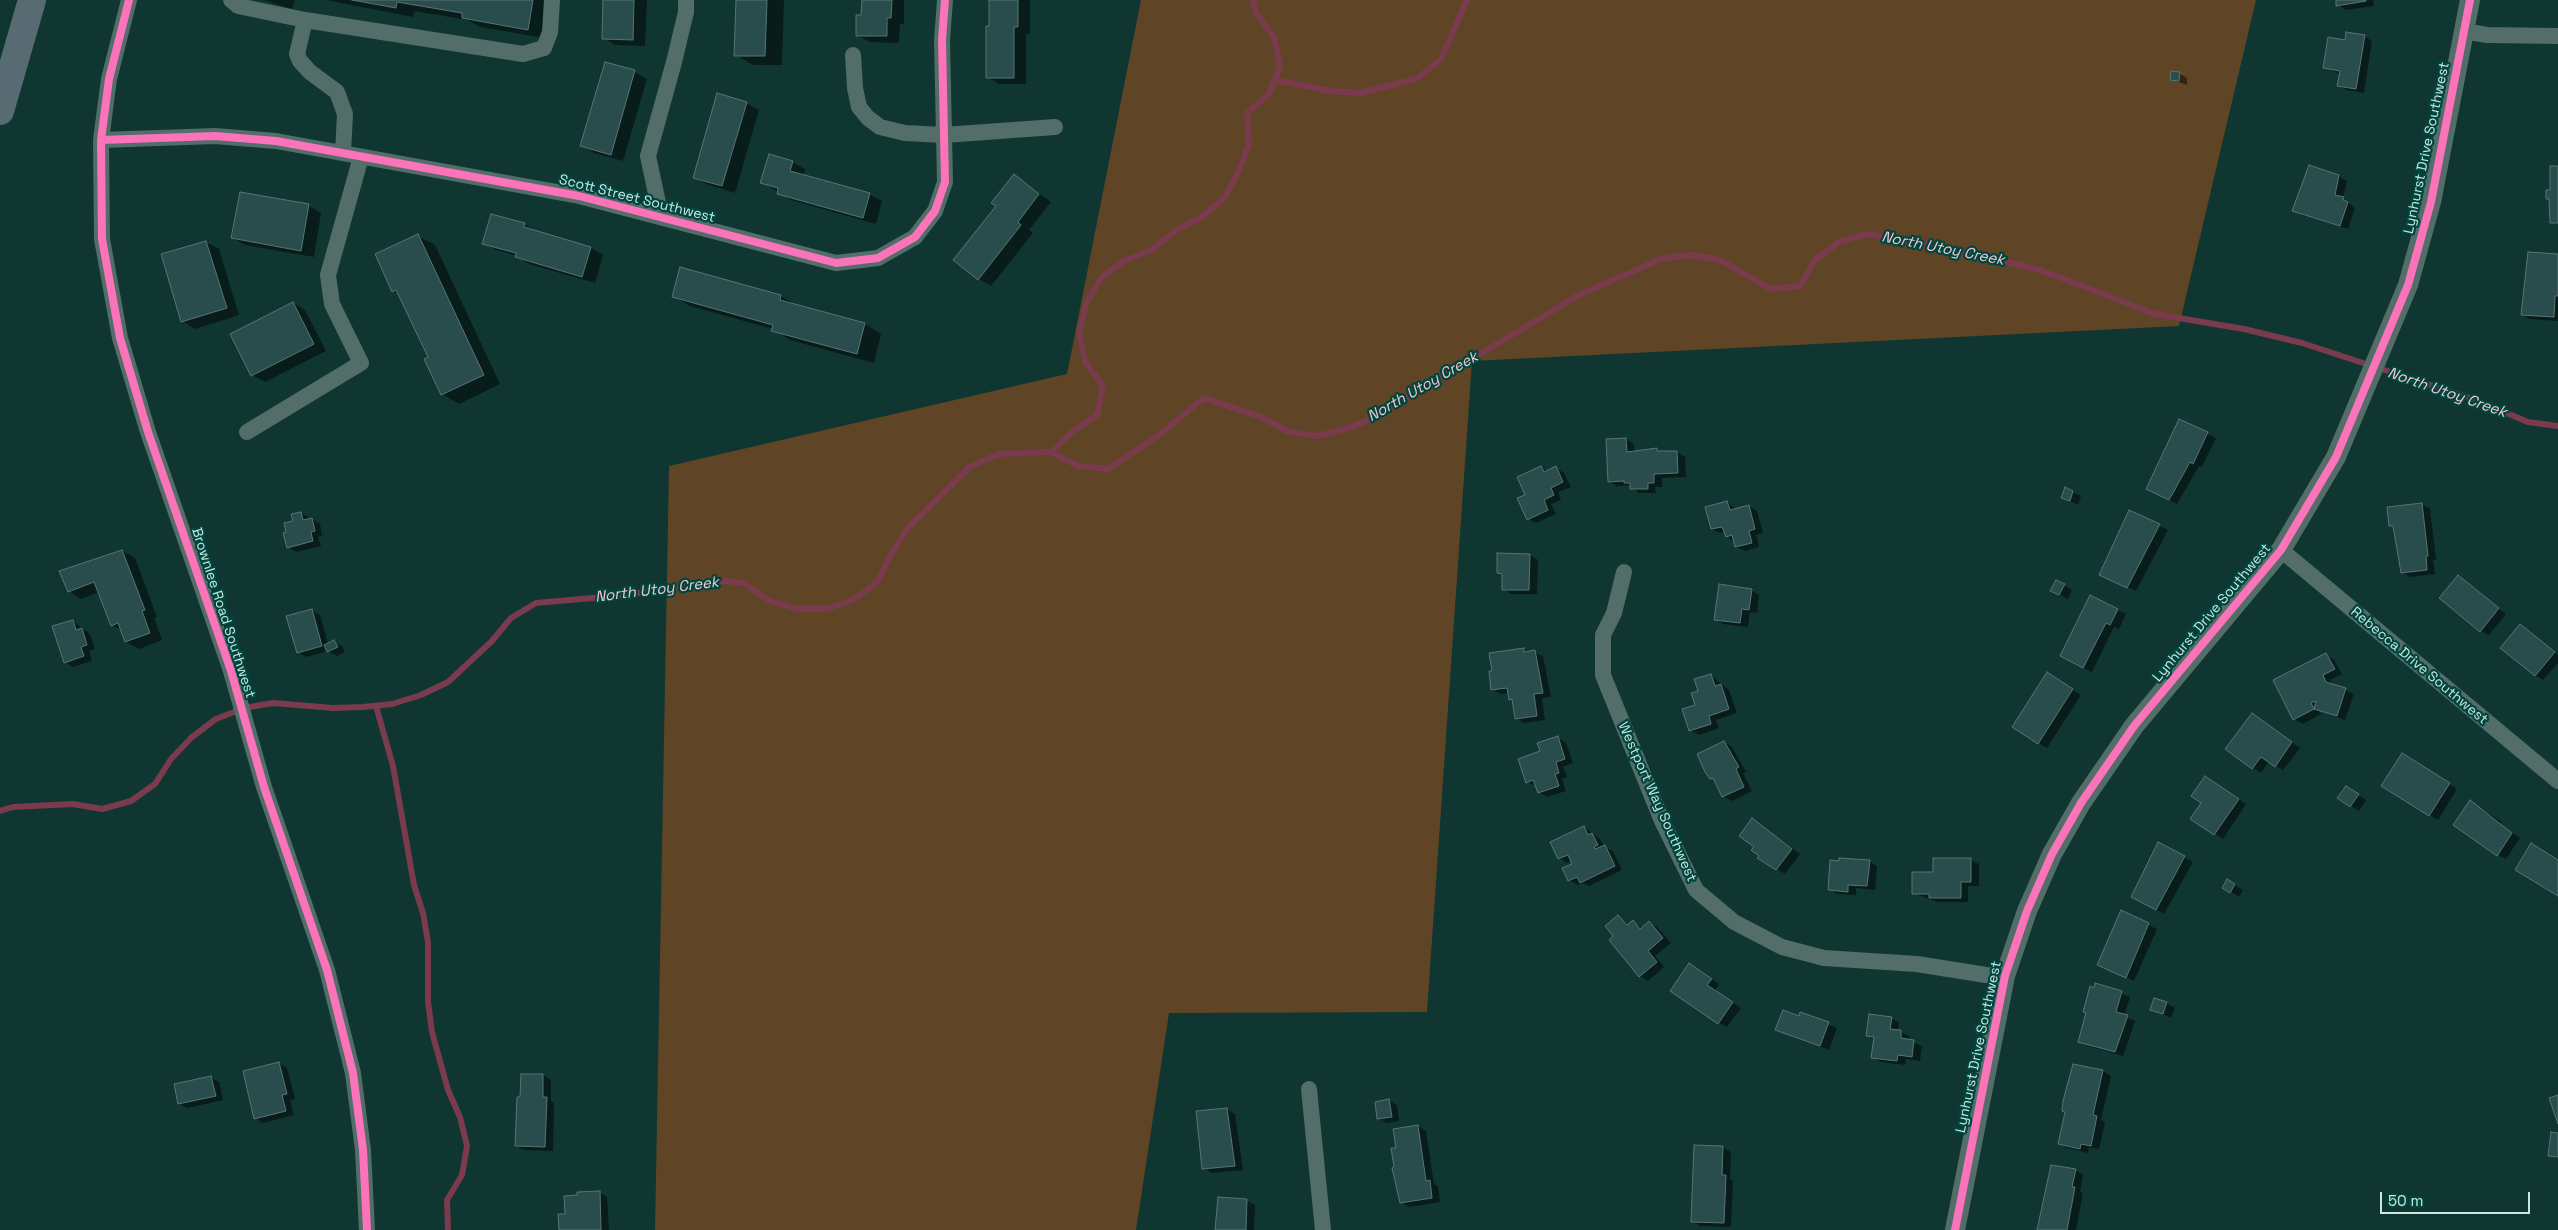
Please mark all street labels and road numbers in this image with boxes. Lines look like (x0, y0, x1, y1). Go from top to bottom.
street label: Lynhurst Drive Southwest (2401, 61, 2453, 235)
street label: Scott Street Southwest (557, 171, 717, 227)
street label: Brownlee Road Southwest (188, 526, 258, 700)
street label: Lynhurst Drive Southwest (2149, 541, 2275, 685)
street label: Rebecca Drive Southwest (2347, 604, 2491, 728)
street label: Westport Way Southwest (1614, 720, 1700, 884)
street label: Lynhurst Drive Southwest (1953, 960, 2005, 1134)

